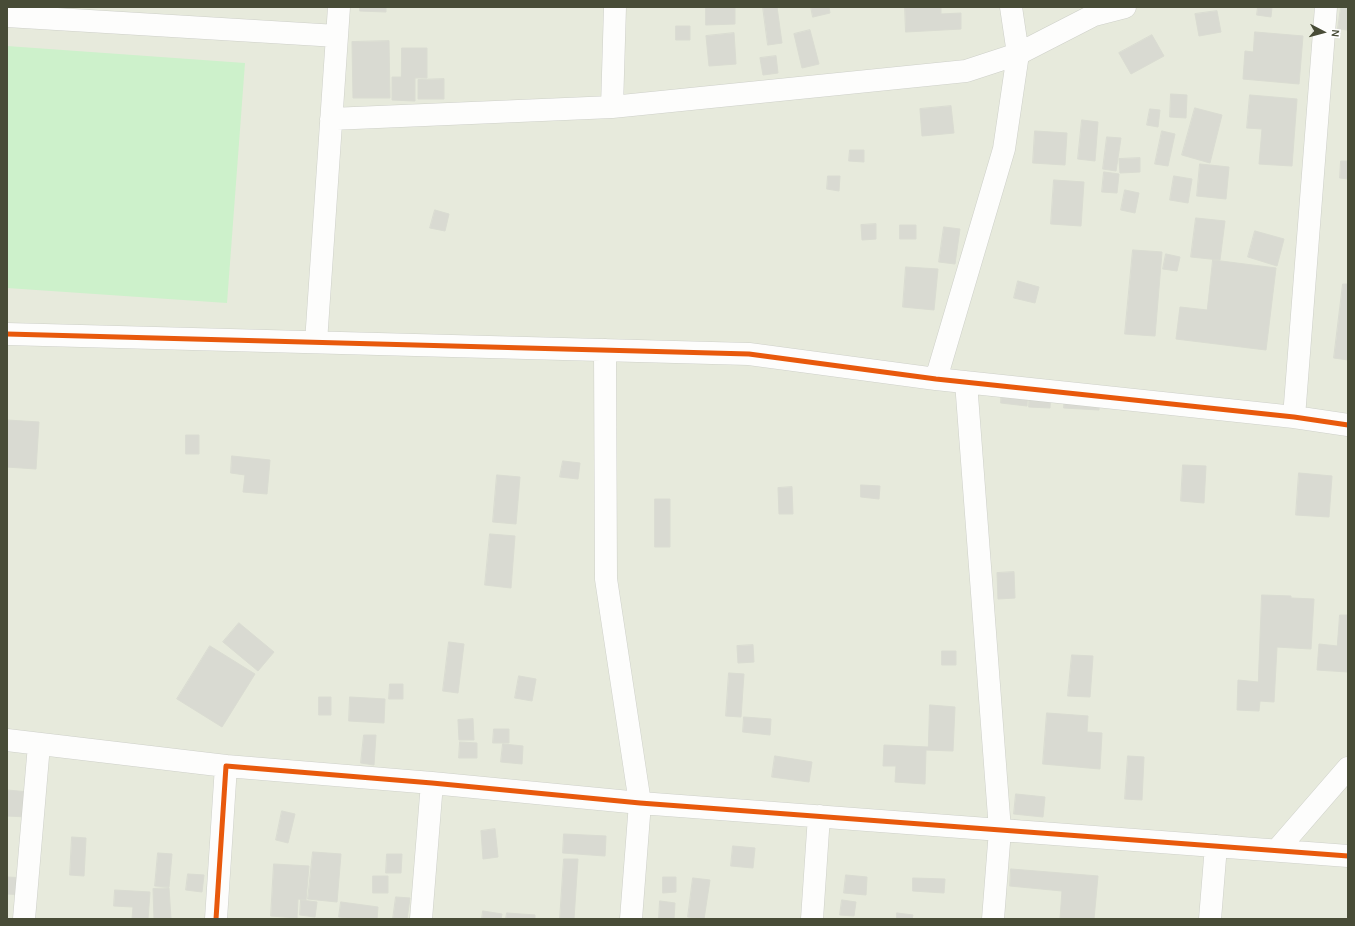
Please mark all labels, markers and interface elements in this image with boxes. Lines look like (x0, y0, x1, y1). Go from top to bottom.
north arrow (1303, 12, 1343, 52)
text: N (1329, 29, 1342, 38)

